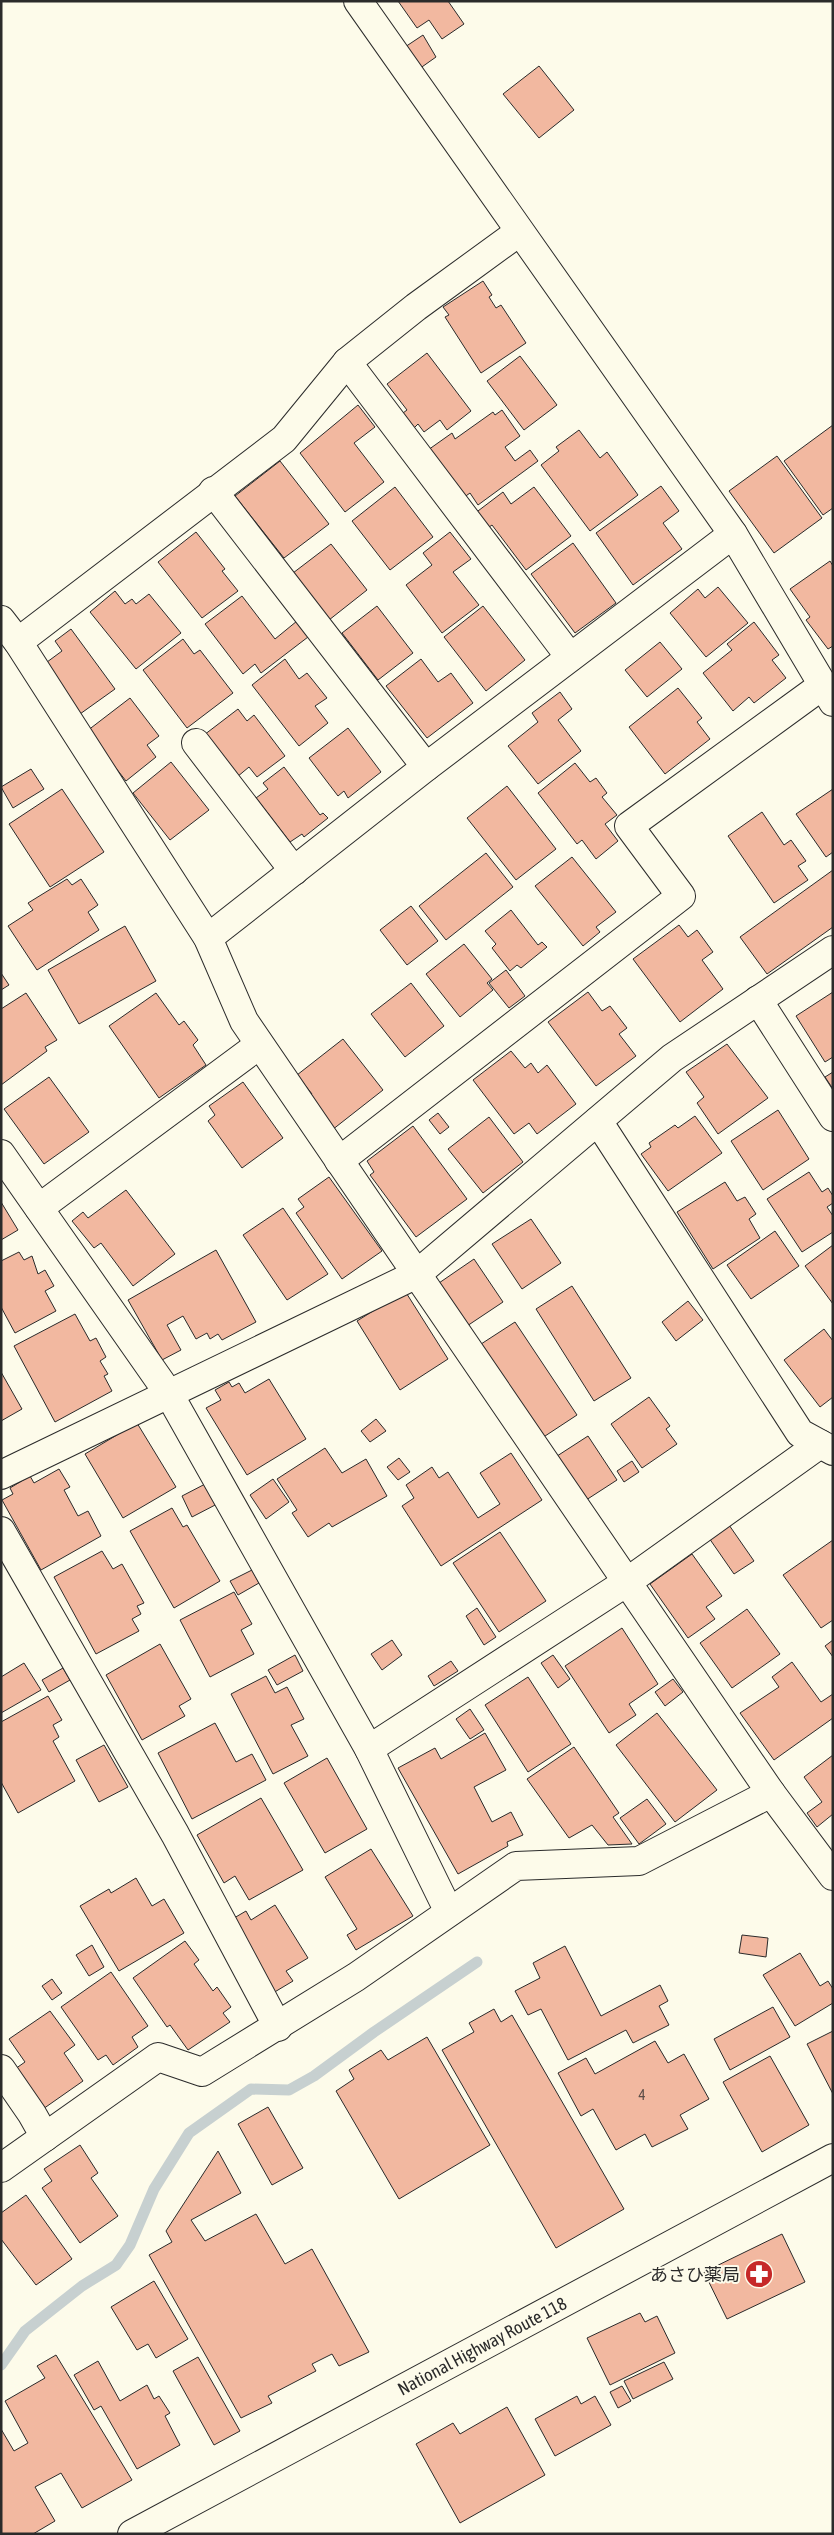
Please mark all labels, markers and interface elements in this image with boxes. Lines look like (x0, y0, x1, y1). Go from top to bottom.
house number: 4 (638, 2086, 646, 2103)
pharmacy icon: あさひ薬局 (744, 2259, 774, 2289)
place label: あさひ薬局 (650, 2264, 740, 2285)
street label: National Highway Route 118 (394, 2293, 570, 2399)

